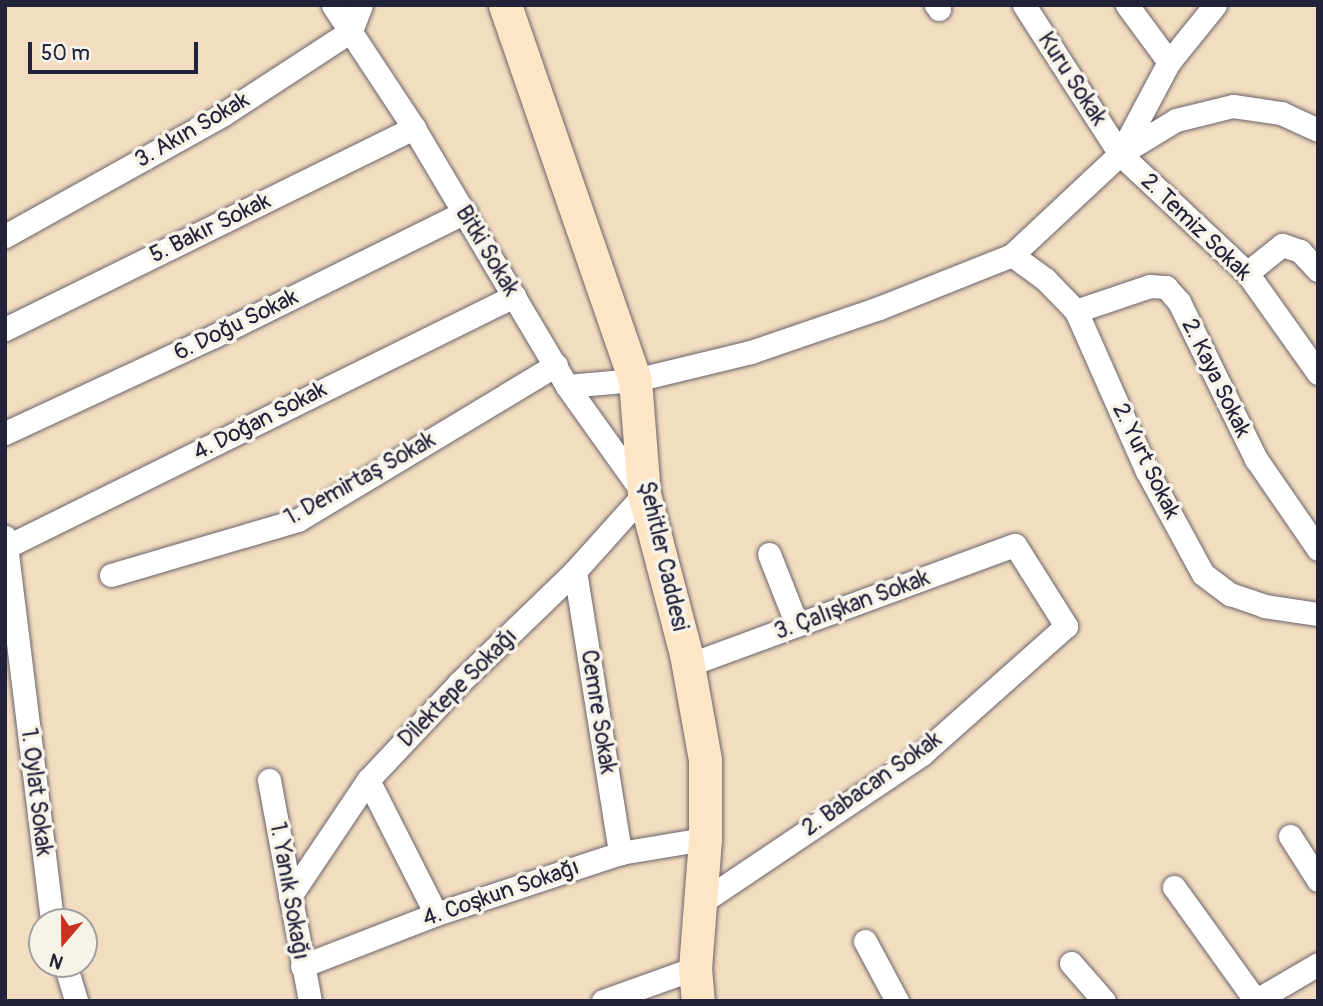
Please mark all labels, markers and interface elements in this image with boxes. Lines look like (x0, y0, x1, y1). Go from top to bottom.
street label: Kuru Sokak (1032, 27, 1112, 131)
scale bar (32, 28, 201, 72)
text: 50 m (41, 40, 90, 67)
street label: 3. Akın Sokak (130, 86, 254, 174)
street label: 2. Temiz Sokak (1135, 168, 1257, 286)
street label: 5. Bakır Sokak (145, 187, 275, 269)
street label: Bitki Sokak (449, 201, 525, 301)
street label: 6. Doğu Sokak (170, 283, 302, 367)
street label: 2. Kaya Sokak (1175, 314, 1257, 442)
street label: 4. Doğan Sokak (189, 376, 331, 466)
street label: 2. Yurt Sokak (1106, 399, 1186, 523)
street label: 1. Demirtaş Sokak (280, 426, 440, 532)
street label: Şehitler Caddesi (632, 478, 694, 634)
street label: 3. Çalışkan Sokak (771, 564, 933, 646)
street label: Dilektepe Sokağı (393, 623, 523, 753)
street label: Cemre Sokak (575, 648, 621, 776)
street label: 1. Oylat Sokak (14, 726, 58, 858)
street label: 2. Babacan Sokak (797, 726, 947, 842)
street label: 1. Yanık Sokağı (263, 820, 315, 962)
street label: 4. Coşkun Sokağı (419, 853, 583, 933)
north arrow (28, 908, 98, 978)
text: N (46, 947, 67, 974)

